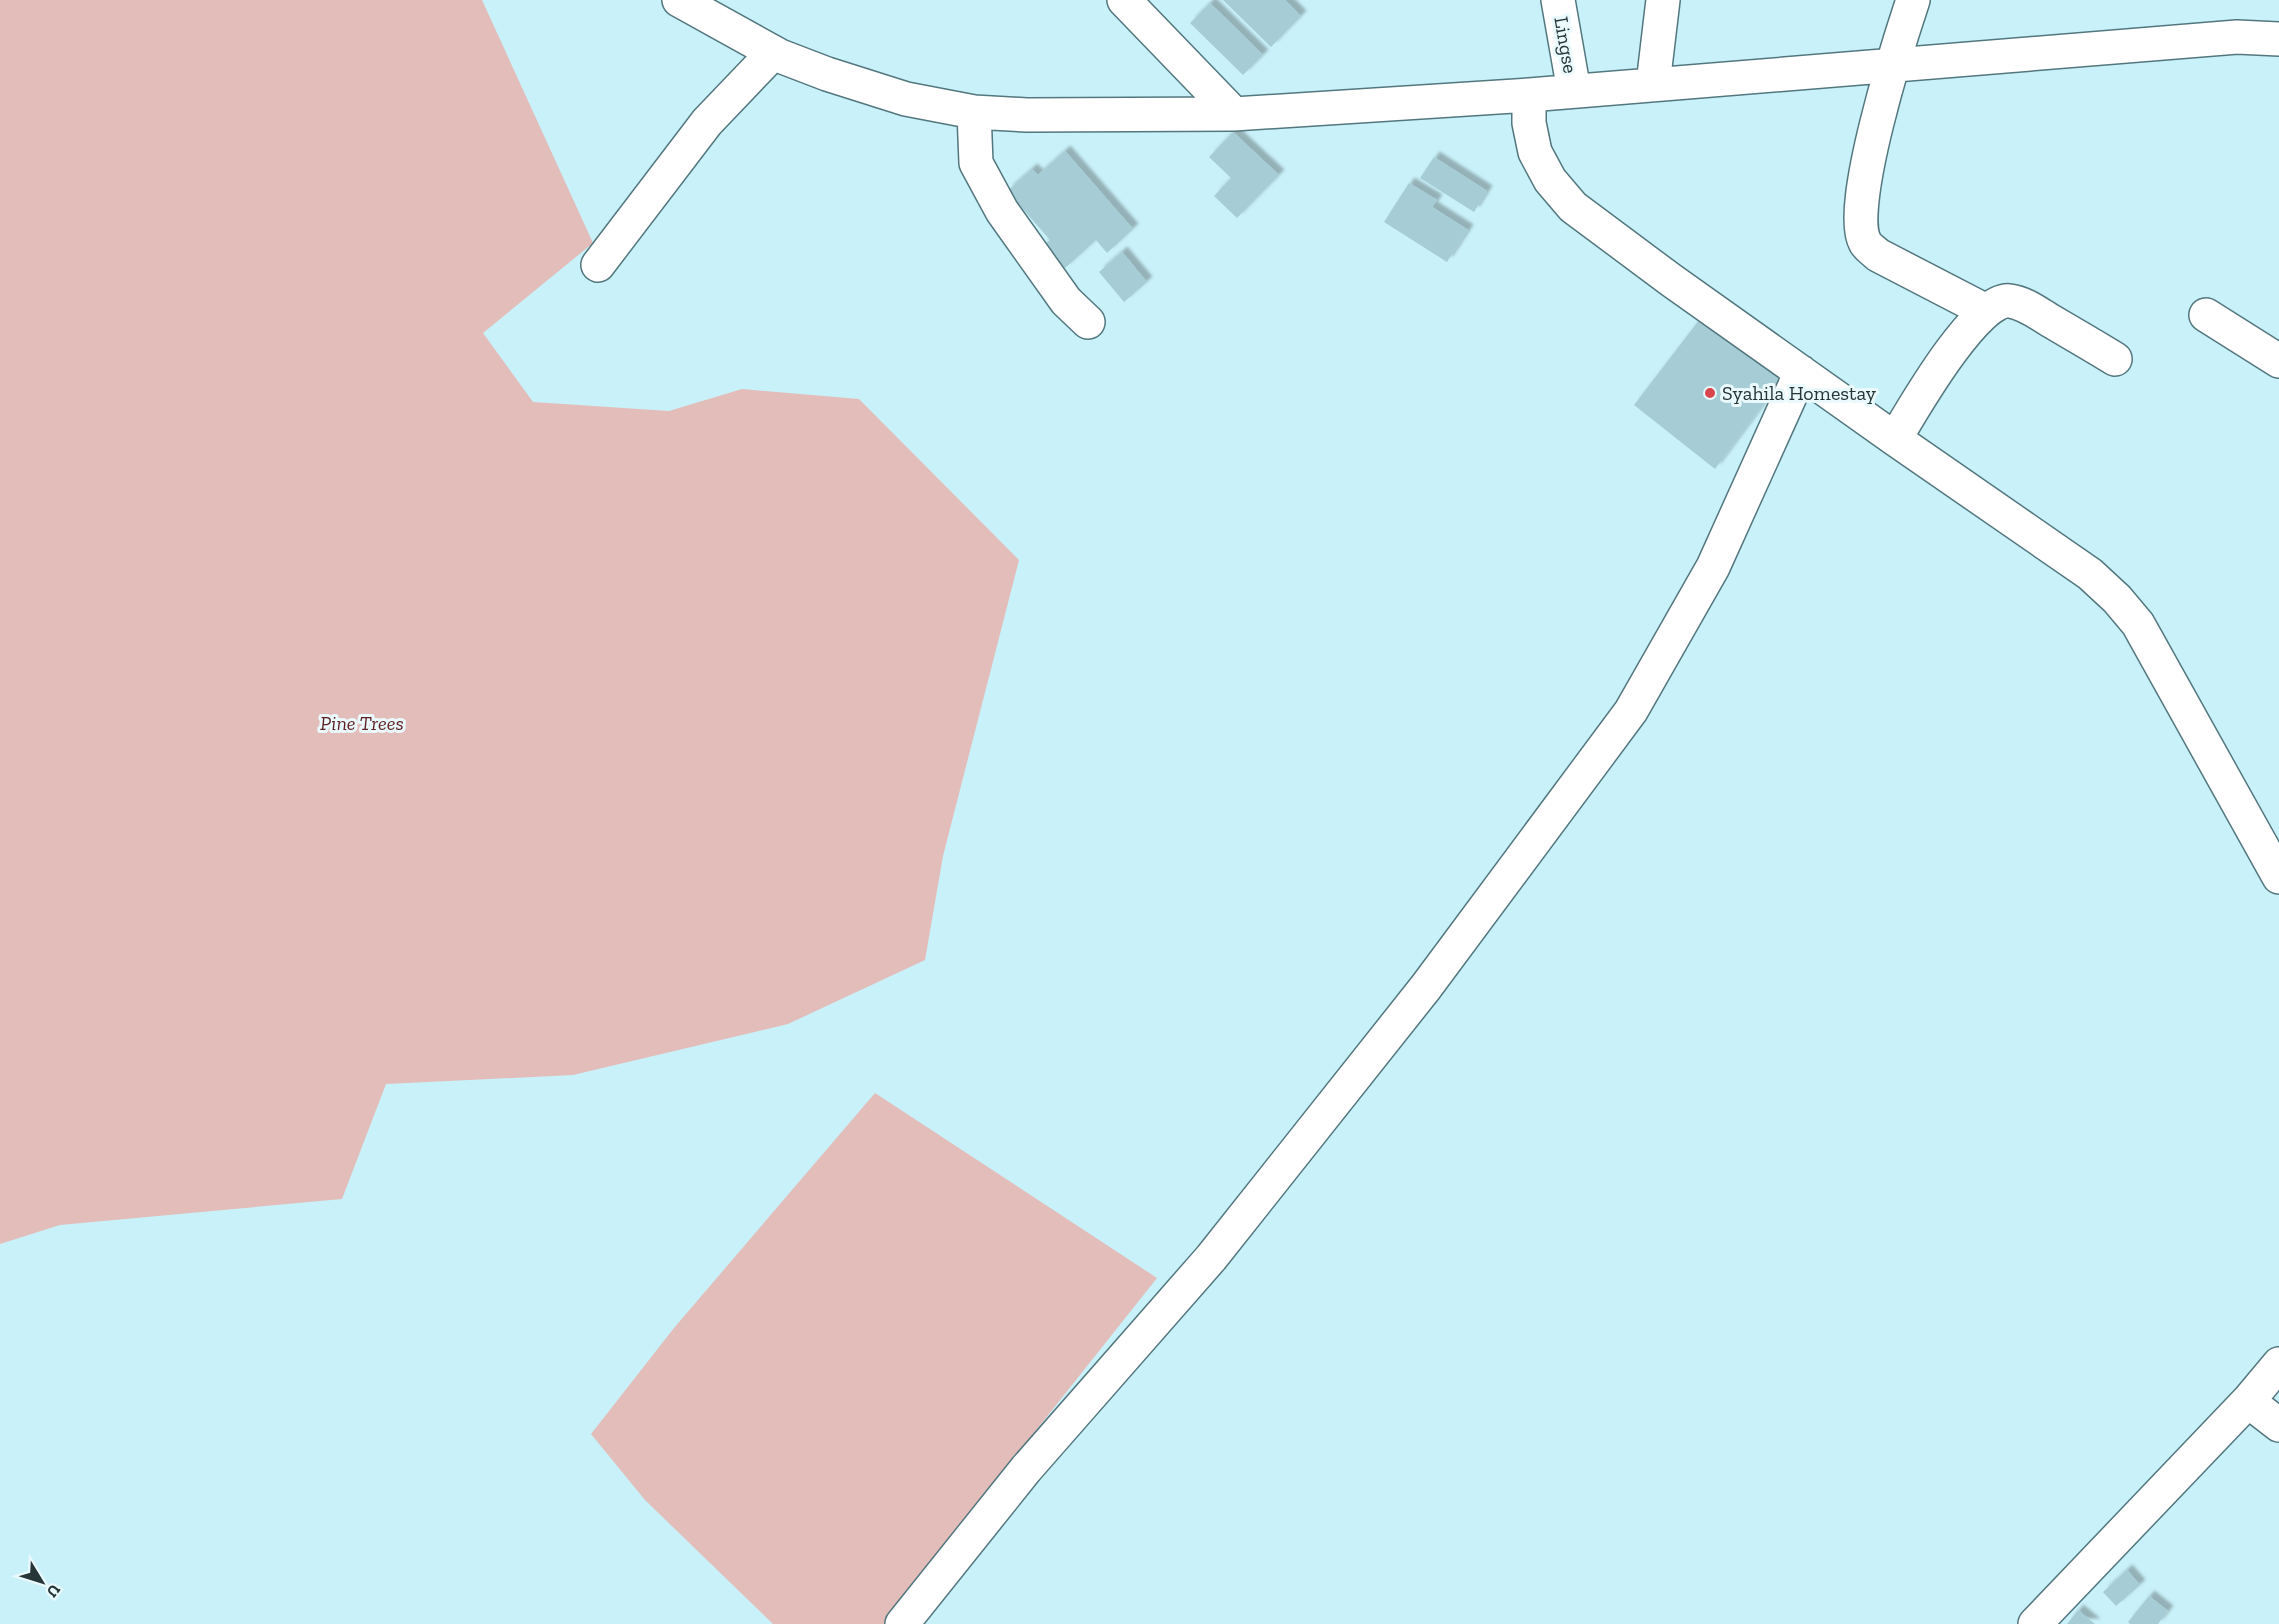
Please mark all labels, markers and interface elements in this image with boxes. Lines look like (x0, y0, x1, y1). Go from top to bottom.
street label: Lingse (1549, 15, 1583, 75)
place label: Syahila Homestay (1722, 381, 1877, 405)
marker: Syahila Homestay (1703, 386, 1717, 400)
park label: Pine Trees (320, 711, 404, 735)
north arrow (12, 1552, 72, 1612)
text: U (42, 1581, 64, 1602)

